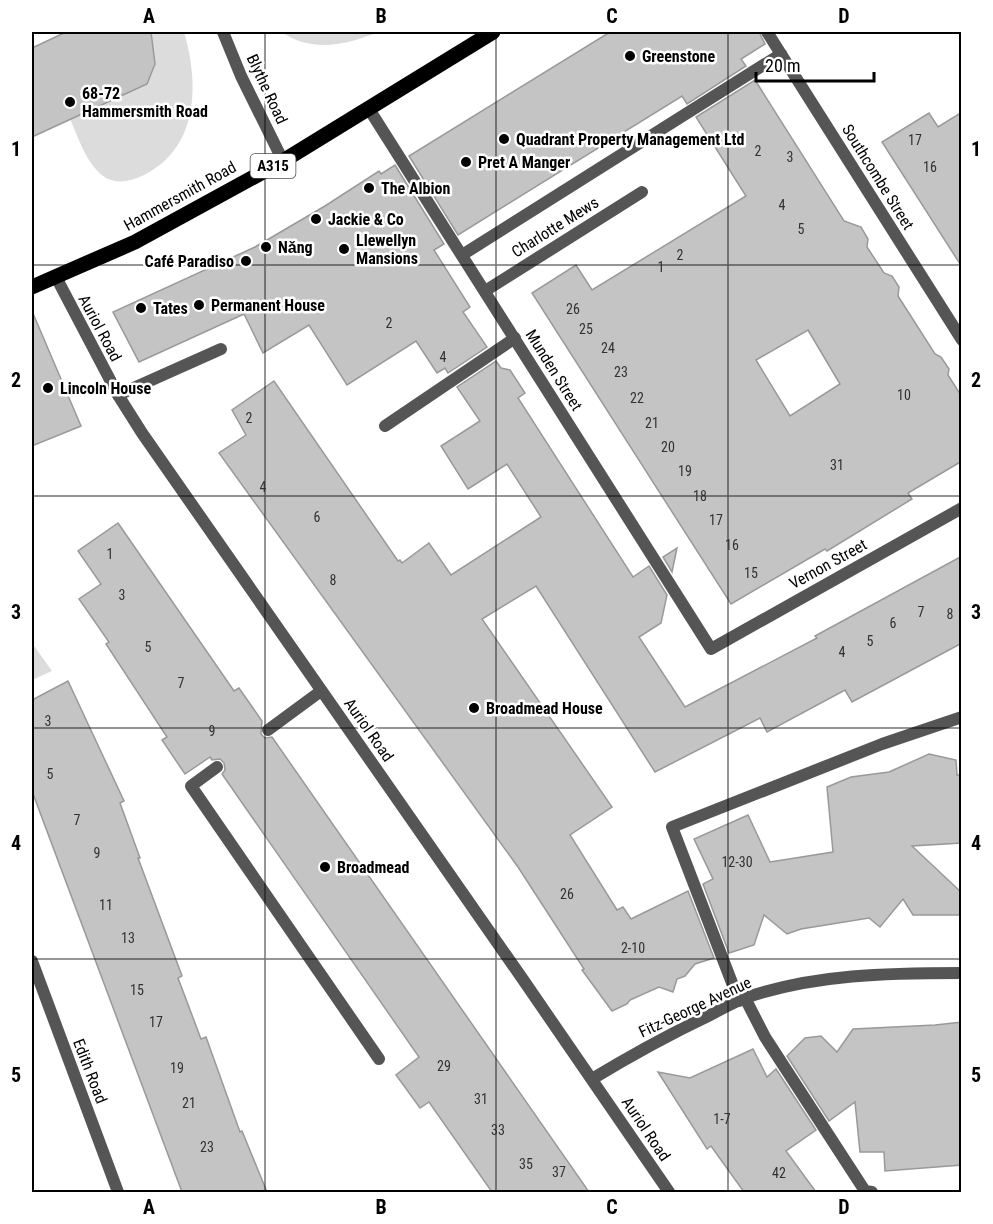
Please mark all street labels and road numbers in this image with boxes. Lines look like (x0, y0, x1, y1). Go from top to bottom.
street label: Blythe Road (243, 51, 291, 127)
street label: Southcombe Street (838, 121, 918, 233)
road number: A315 (250, 154, 296, 178)
street label: Hammersmith Road (121, 157, 239, 235)
street label: Charlotte Mews (508, 193, 602, 261)
street label: Auriol Road (74, 291, 126, 365)
street label: Munden Street (522, 326, 587, 414)
street label: Vernon Street (786, 535, 870, 593)
street label: Auriol Road (340, 695, 398, 765)
street label: Fitz-George Avenue (636, 973, 754, 1041)
street label: Edith Road (69, 1036, 111, 1106)
street label: Auriol Road (618, 1093, 674, 1165)

